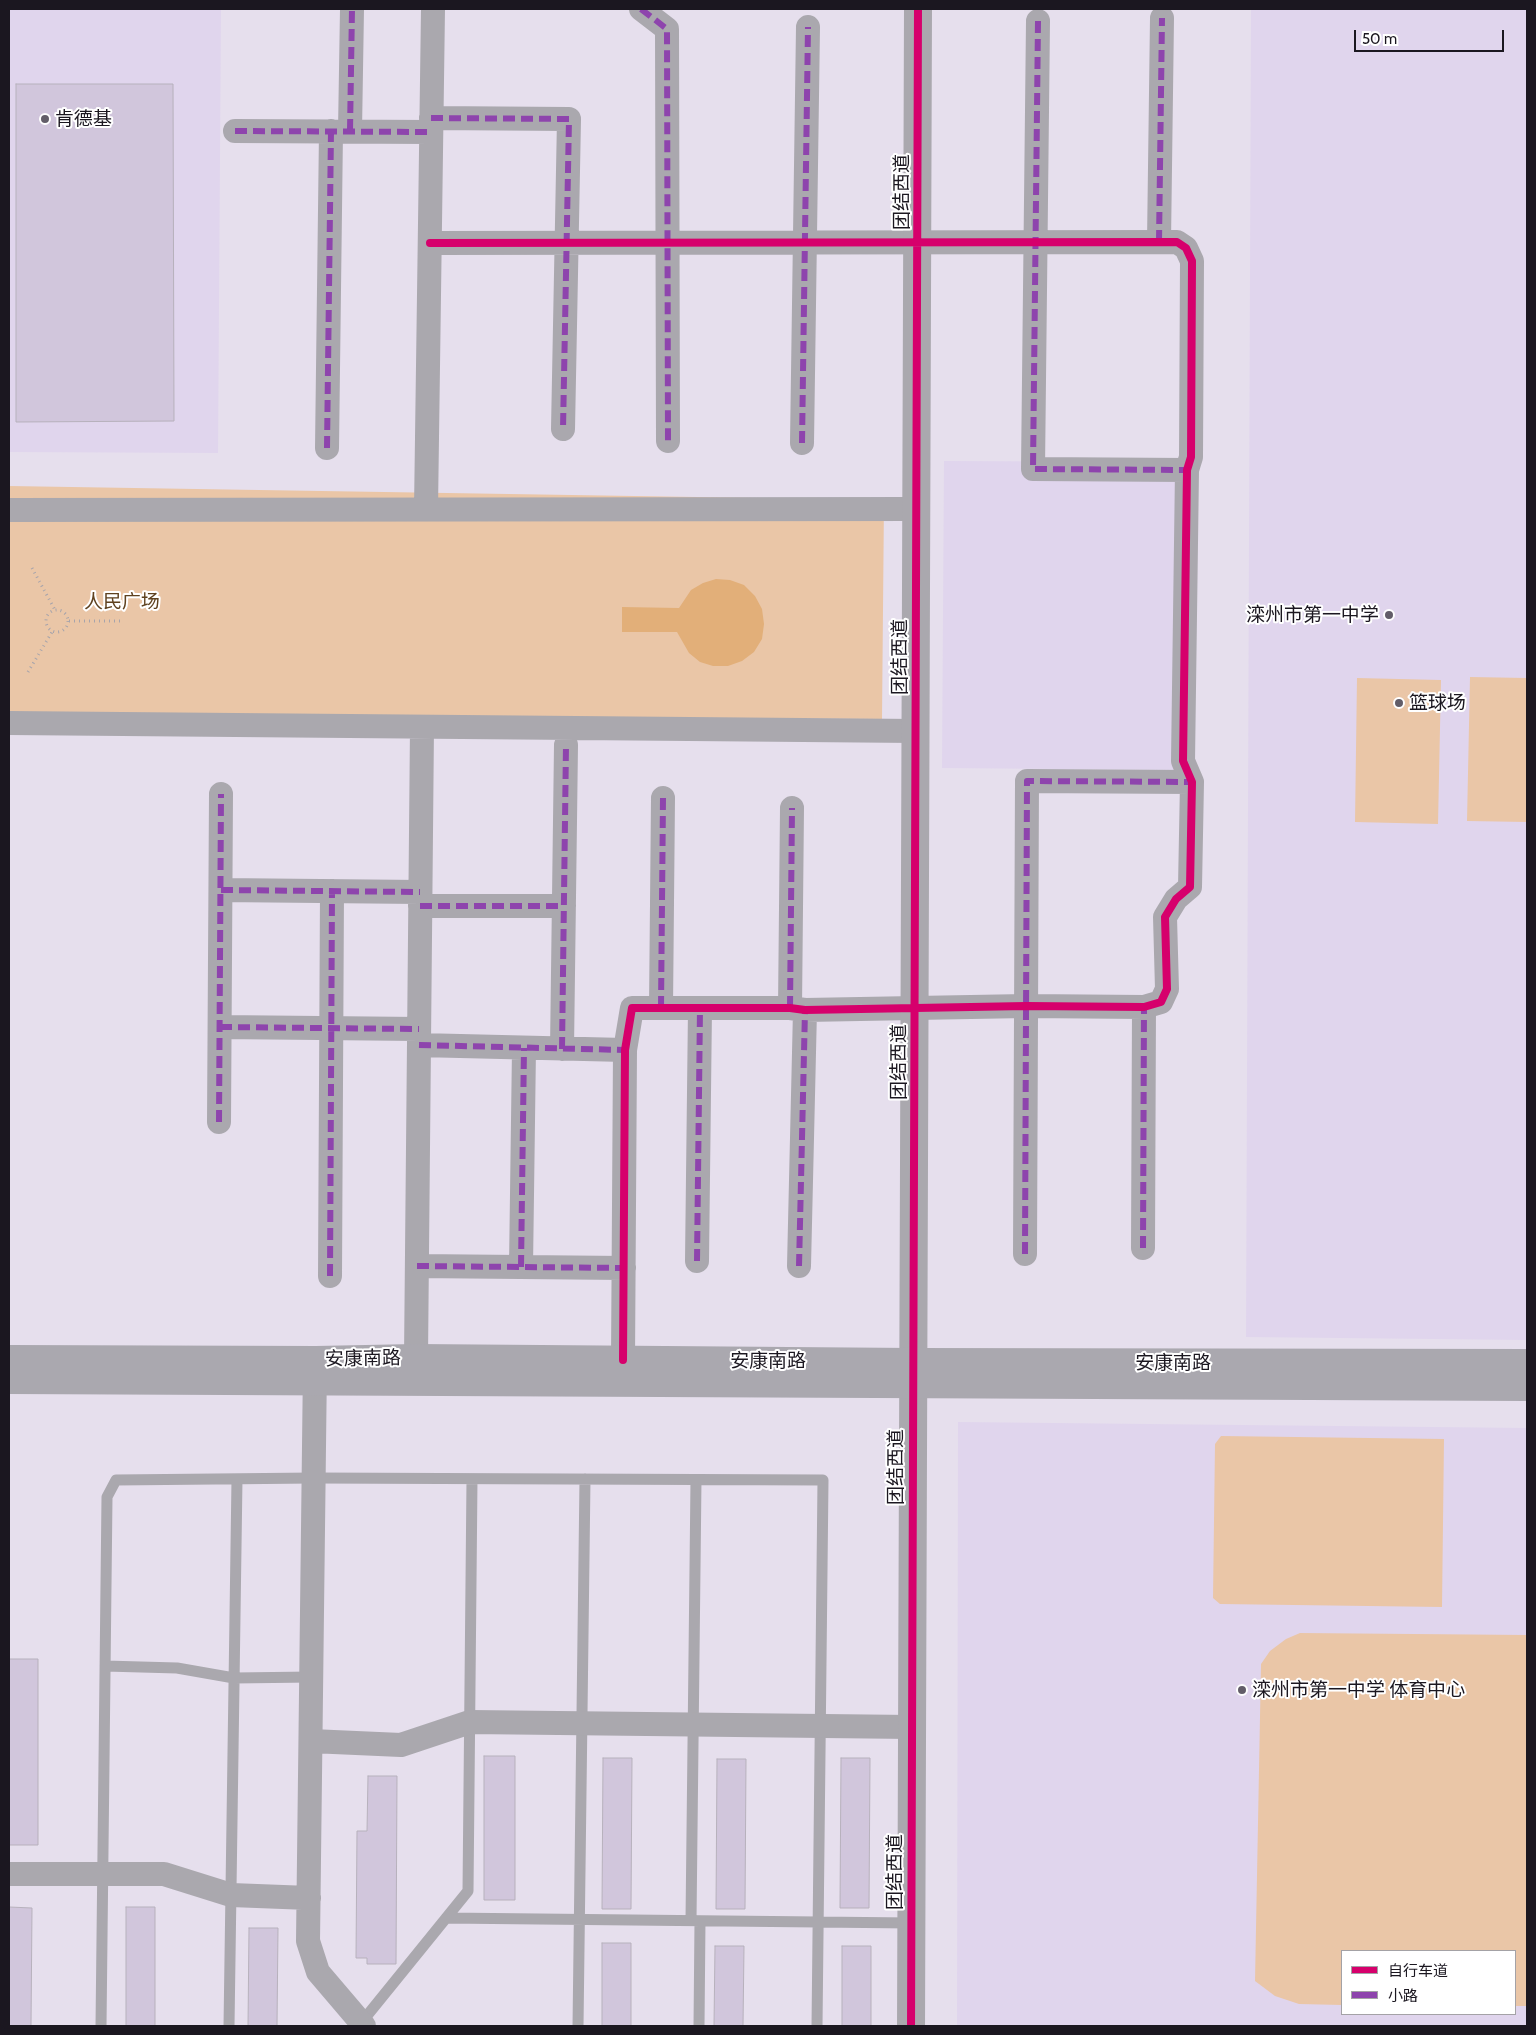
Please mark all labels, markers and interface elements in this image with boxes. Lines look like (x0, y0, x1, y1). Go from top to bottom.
scale bar (1356, 20, 1506, 52)
text: 50 m (1362, 30, 1397, 48)
place label: 肯德基 (55, 108, 112, 130)
marker: 肯德基 (39, 113, 51, 125)
street label: 团结西道 (891, 154, 913, 230)
park label: 人民广场 (84, 591, 160, 613)
place label: 滦州市第一中学 (1246, 604, 1379, 626)
marker: 滦州市第一中学 (1383, 609, 1395, 621)
street label: 团结西道 (889, 619, 911, 695)
place label: 篮球场 (1409, 692, 1466, 714)
marker: 篮球场 (1393, 697, 1405, 709)
street label: 团结西道 (888, 1024, 910, 1100)
street label: 安康南路 (325, 1347, 401, 1371)
street label: 安康南路 (730, 1350, 806, 1372)
street label: 安康南路 (1135, 1352, 1211, 1374)
street label: 团结西道 (885, 1429, 907, 1505)
place label: 滦州市第一中学 体育中心 (1252, 1679, 1465, 1701)
marker: 滦州市第一中学 体育中心 (1236, 1684, 1248, 1696)
street label: 团结西道 (884, 1834, 906, 1910)
legend (1341, 1950, 1516, 2015)
text: 自行车道 (1388, 1962, 1448, 1980)
text: 小路 (1388, 1987, 1418, 2005)

